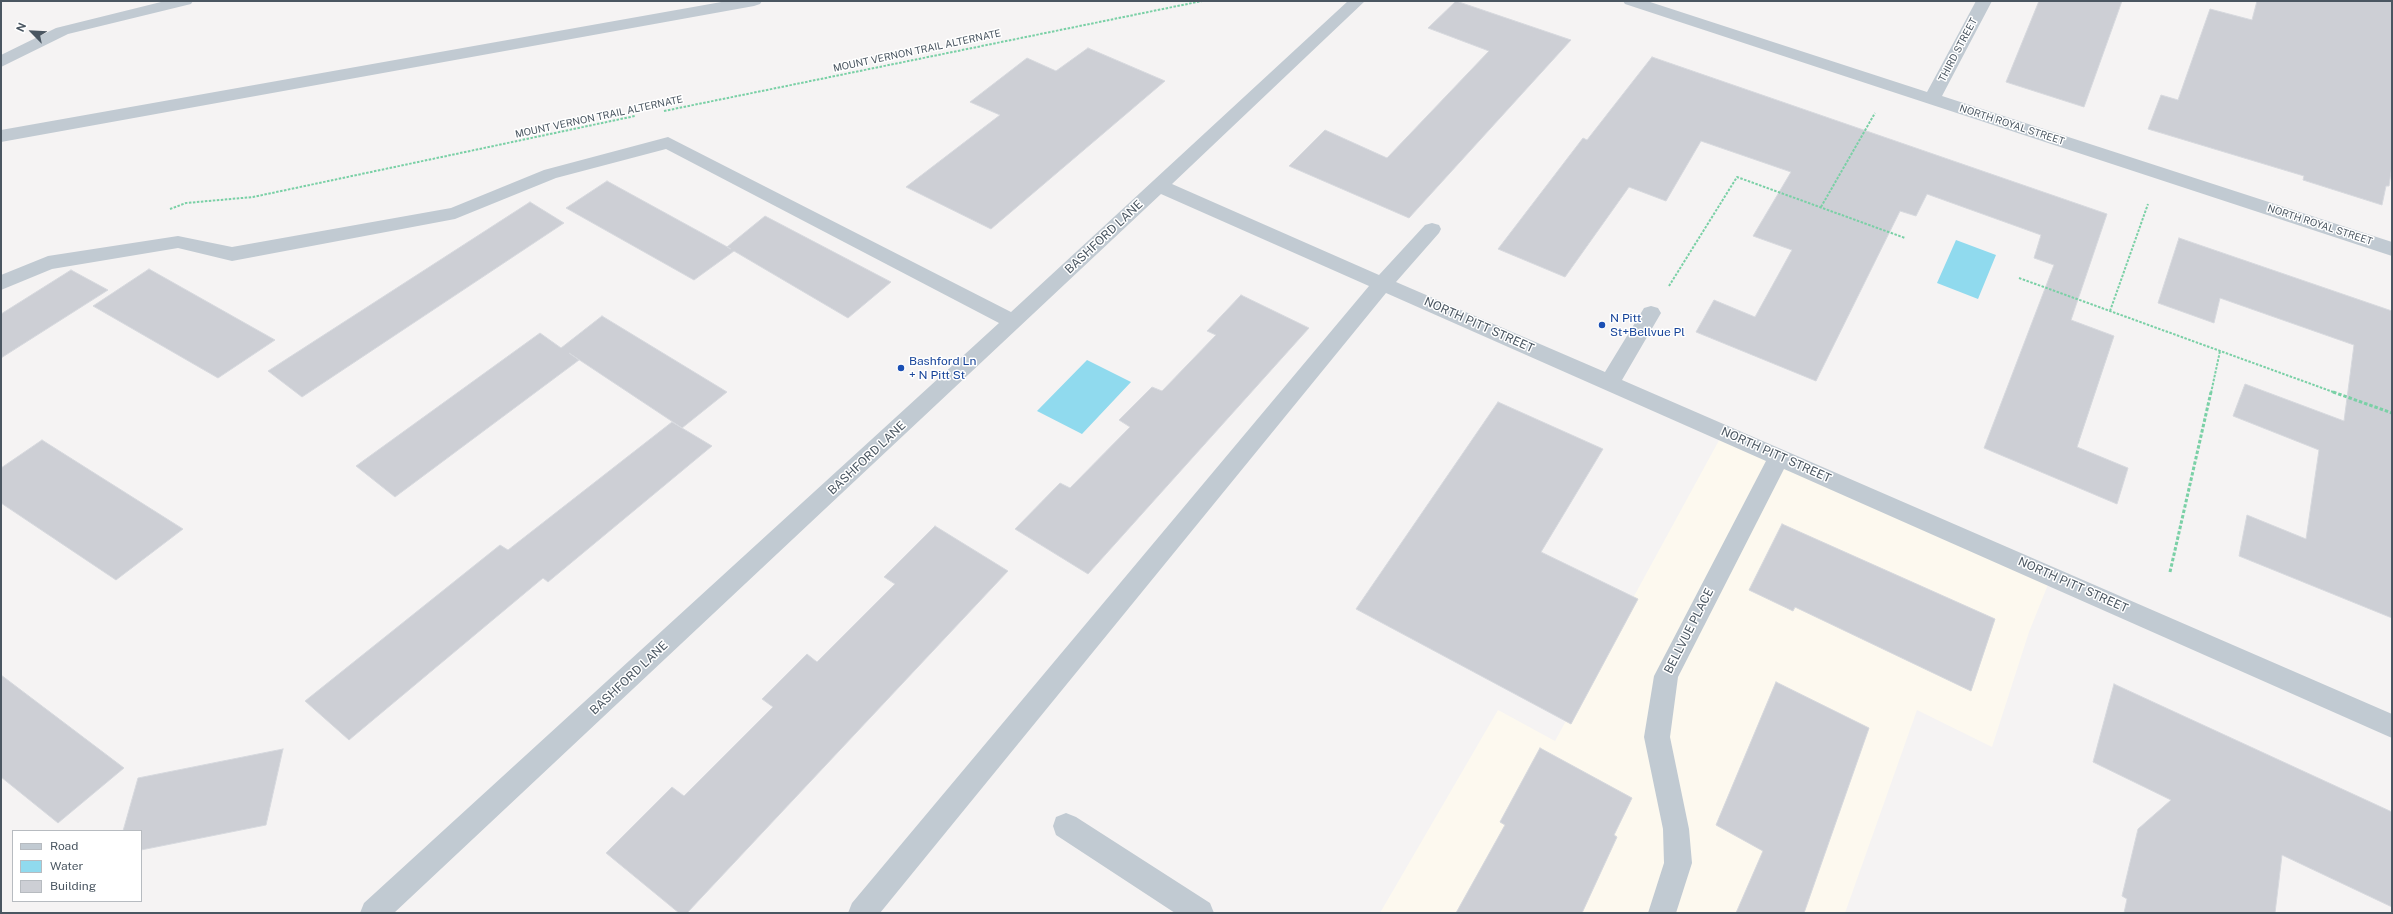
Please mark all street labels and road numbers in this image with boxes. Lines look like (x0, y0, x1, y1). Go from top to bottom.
street label: THIRD STREET (1936, 16, 1980, 84)
street label: MOUNT VERNON TRAIL ALTERNATE (832, 27, 1002, 75)
street label: MOUNT VERNON TRAIL ALTERNATE (514, 93, 684, 141)
street label: NORTH ROYAL STREET (1958, 102, 2066, 148)
street label: BASHFORD LANE (1062, 197, 1146, 277)
street label: NORTH ROYAL STREET (2266, 202, 2374, 248)
street label: NORTH PITT STREET (1422, 294, 1536, 356)
street label: BASHFORD LANE (825, 418, 909, 498)
street label: NORTH PITT STREET (1719, 424, 1833, 486)
street label: NORTH PITT STREET (2016, 554, 2130, 616)
street label: BELLVUE PLACE (1661, 586, 1717, 676)
street label: BASHFORD LANE (587, 638, 671, 718)

